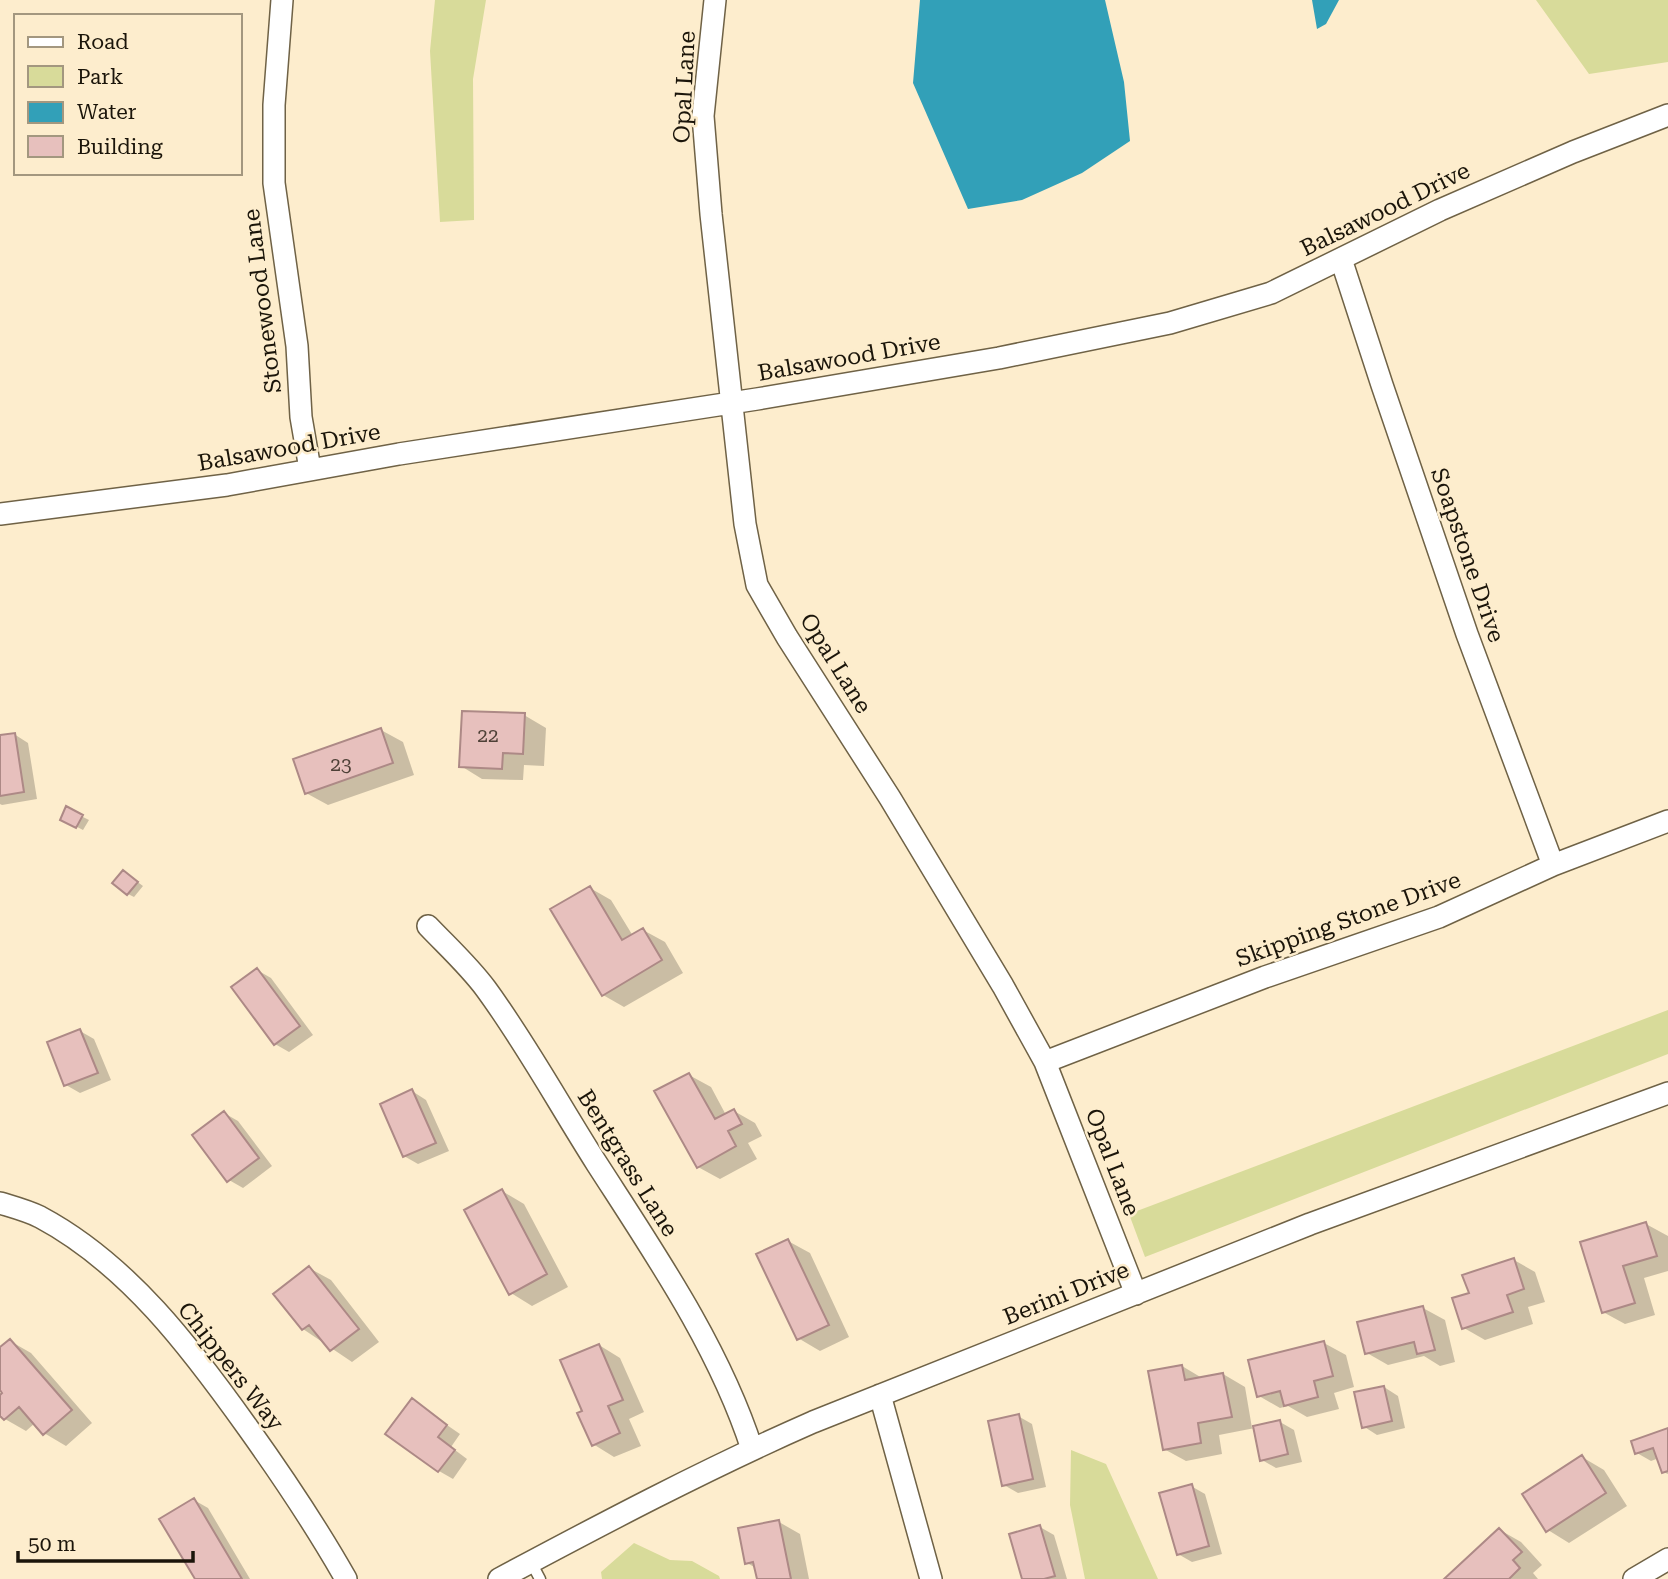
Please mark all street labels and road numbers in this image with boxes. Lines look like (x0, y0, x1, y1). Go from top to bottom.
street label: Opal Lane (668, 30, 701, 144)
street label: Balsawood Drive (1296, 157, 1474, 262)
street label: Stonewood Lane (238, 207, 287, 395)
street label: Balsawood Drive (756, 328, 943, 387)
street label: Balsawood Drive (196, 418, 383, 477)
street label: Soapstone Drive (1425, 464, 1510, 646)
street label: Opal Lane (794, 608, 877, 718)
street label: Skipping Stone Drive (1232, 866, 1464, 973)
street label: Bentgrass Lane (572, 1085, 684, 1242)
street label: Opal Lane (1080, 1105, 1145, 1220)
street label: Berini Drive (999, 1256, 1133, 1331)
street label: Chippers Way (172, 1297, 289, 1436)

